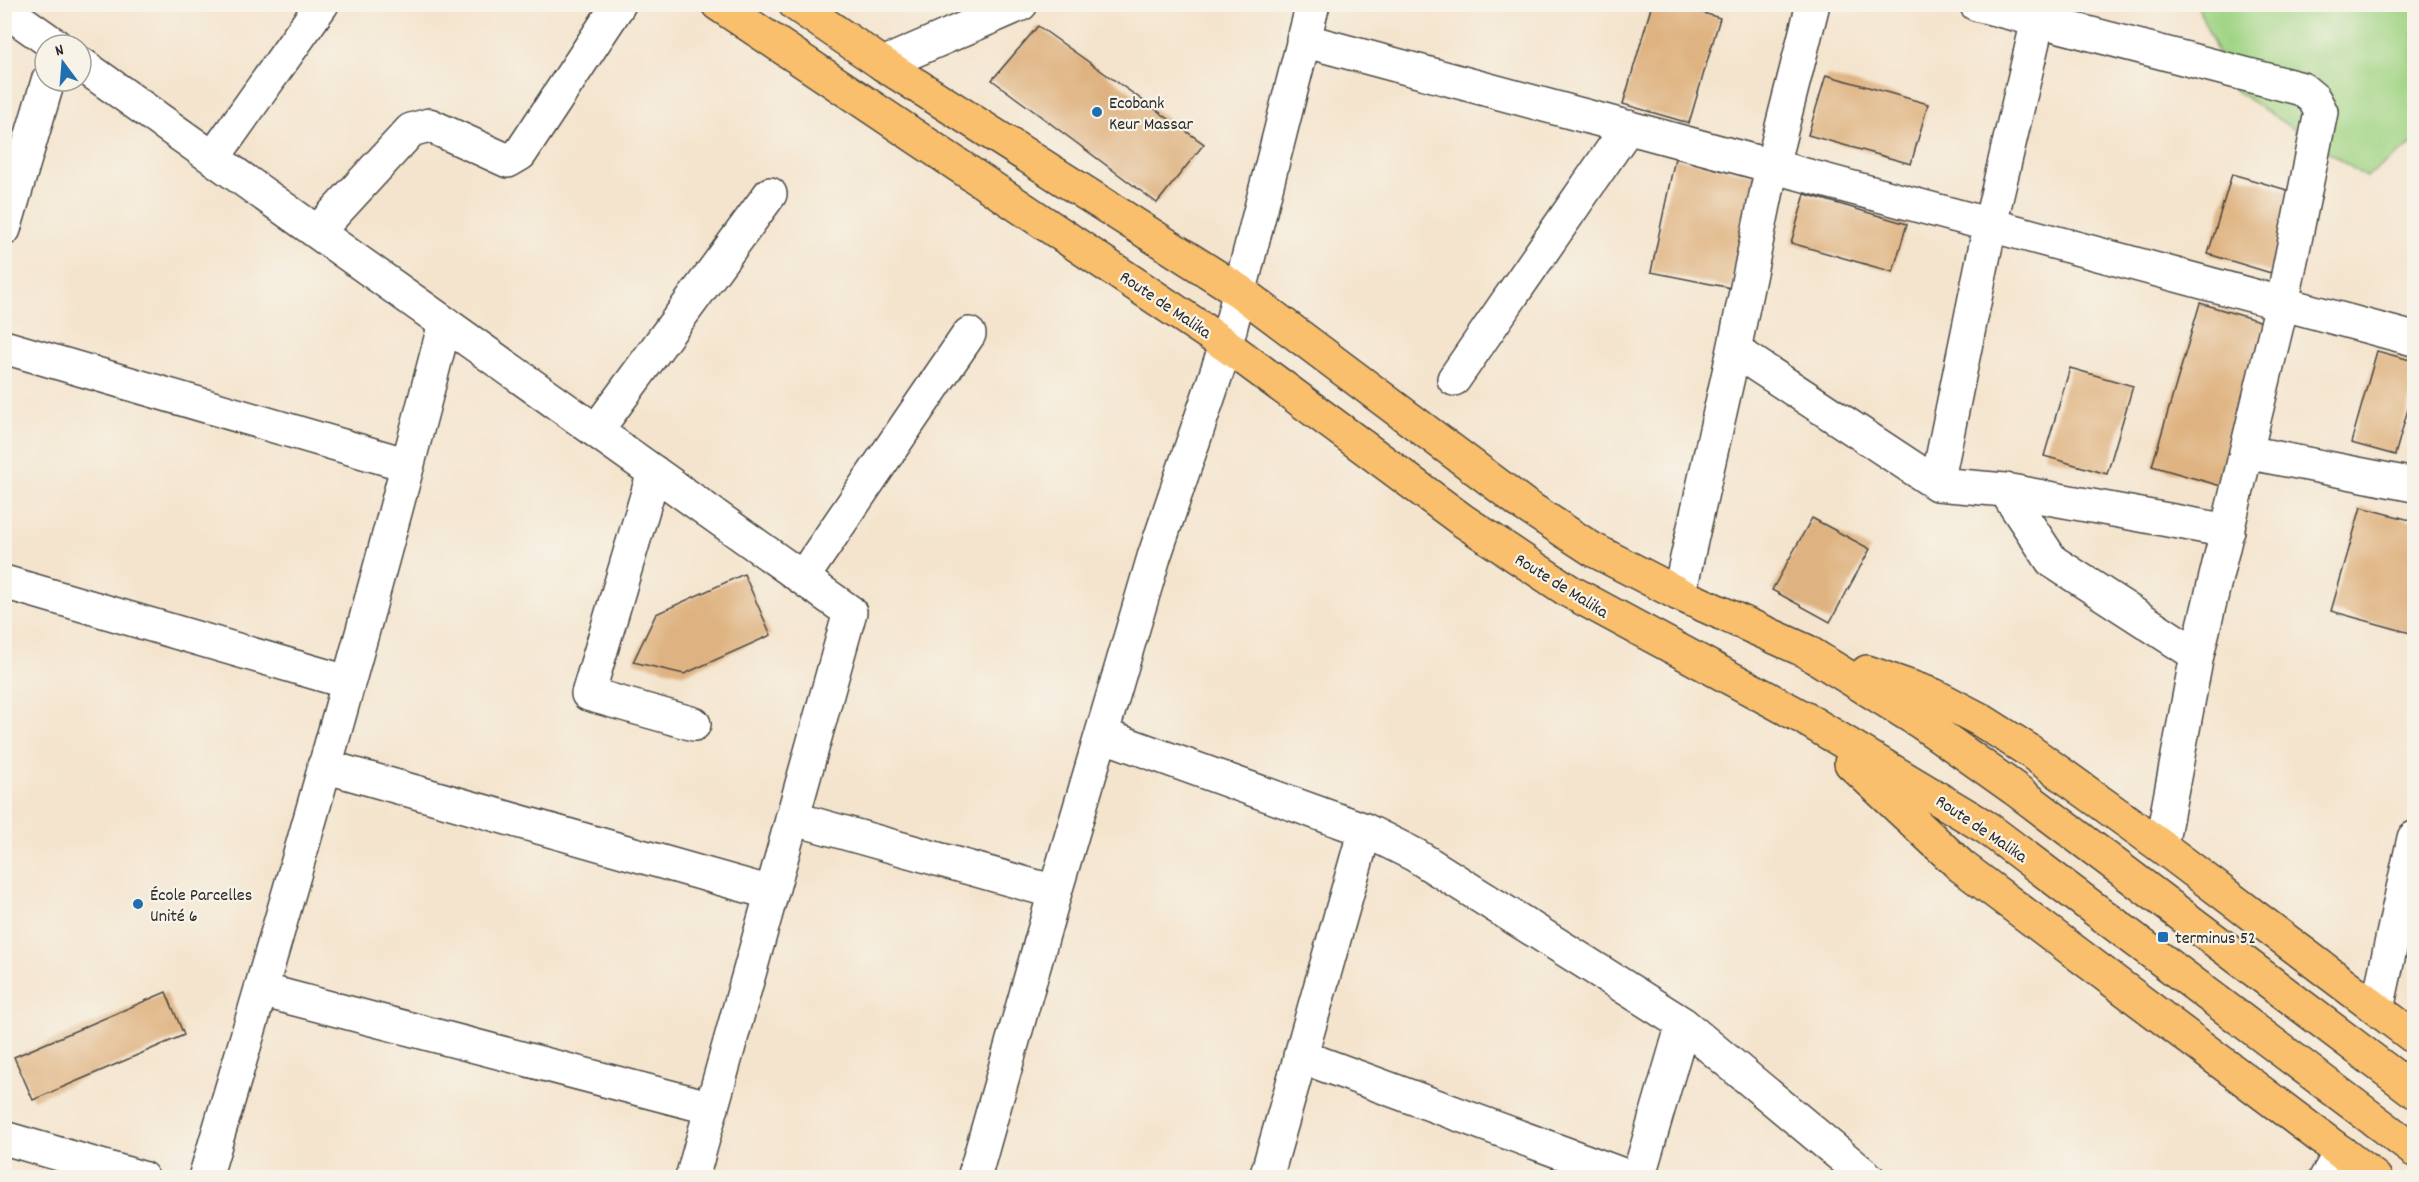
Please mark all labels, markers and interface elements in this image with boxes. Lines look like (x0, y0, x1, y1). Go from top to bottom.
north arrow (33, 33, 93, 93)
text: N (53, 39, 67, 63)
place label: Ecobank Keur Massar (1109, 92, 1193, 138)
marker: Ecobank Keur Massar (1090, 105, 1104, 119)
street label: Route de Malika (1114, 266, 1216, 346)
street label: Route de Malika (1509, 548, 1613, 626)
street label: Route de Malika (1930, 790, 2032, 870)
place label: École Parcelles Unité 6 (150, 884, 252, 930)
marker: École Parcelles Unité 6 (131, 897, 145, 911)
place label: terminus 52 (2175, 927, 2256, 952)
marker: terminus 52 (2156, 930, 2170, 944)

